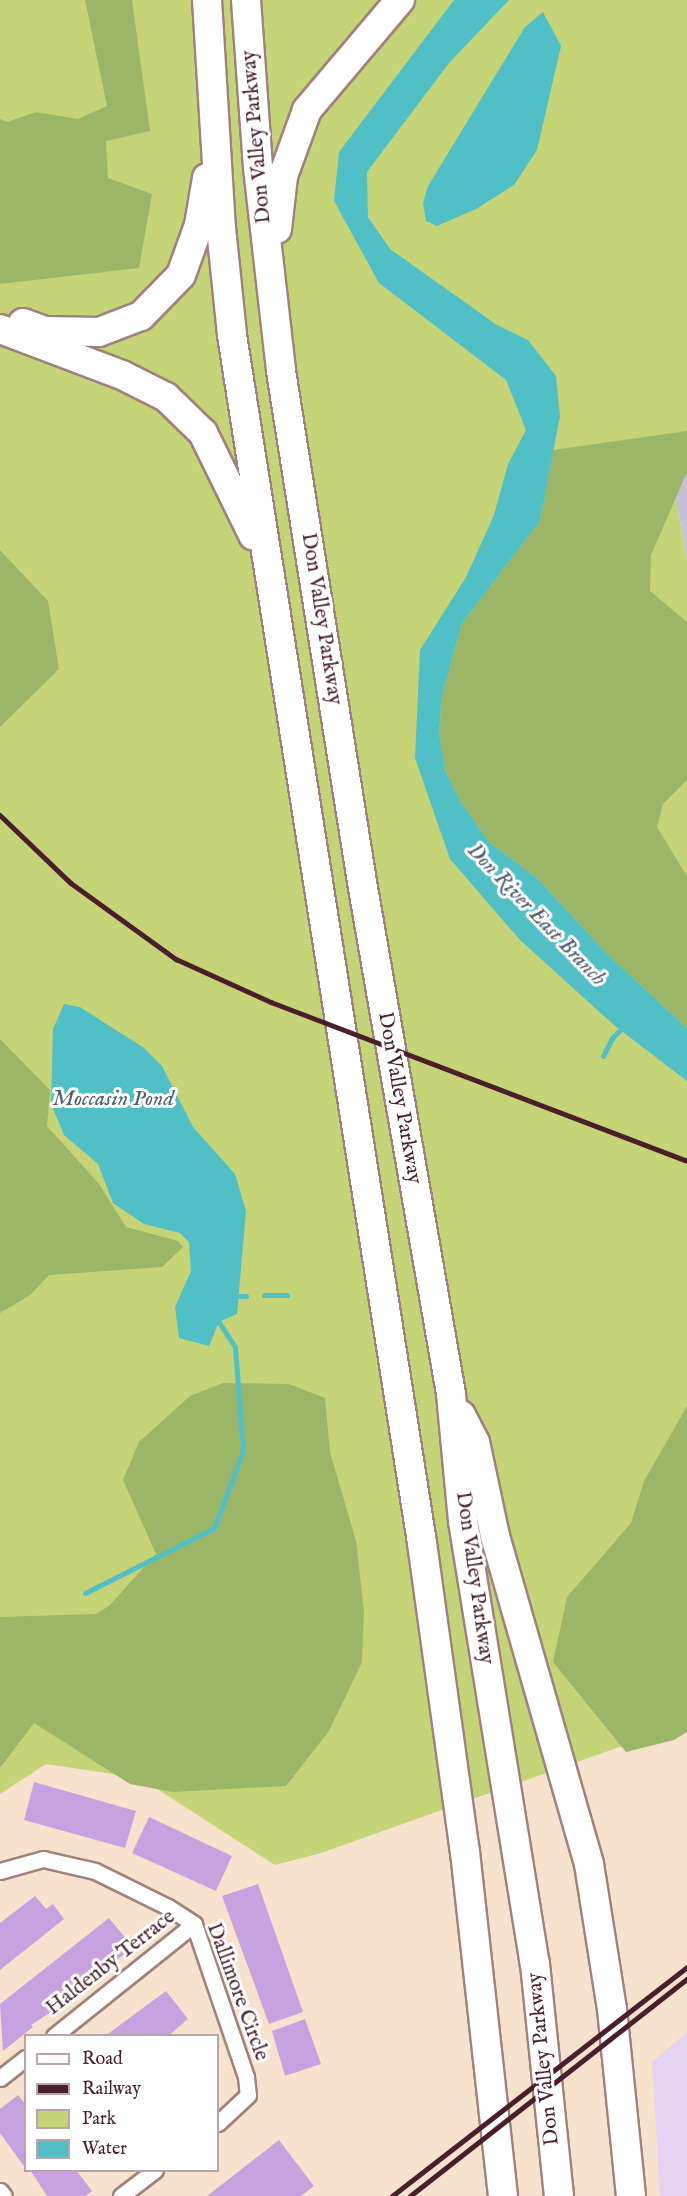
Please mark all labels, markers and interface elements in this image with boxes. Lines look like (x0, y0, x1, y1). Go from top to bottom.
street label: Don Valley Parkway (237, 49, 277, 225)
street label: Don Valley Parkway (295, 531, 347, 707)
water label: Don River East Branch (461, 838, 611, 992)
street label: Don Valley Parkway (371, 1010, 427, 1186)
water label: Moccasin Pond (52, 1087, 174, 1113)
street label: Don Valley Parkway (449, 1490, 499, 1666)
street label: Haldenby Terrace (41, 1905, 181, 2021)
street label: Dallimore Circle (200, 1920, 274, 2064)
street label: Don Valley Parkway (522, 1971, 566, 2147)
legend (24, 2034, 219, 2172)
text: Road (82, 2048, 123, 2071)
text: Railway (82, 2078, 141, 2101)
text: Park (82, 2108, 116, 2131)
text: Water (82, 2138, 127, 2161)

